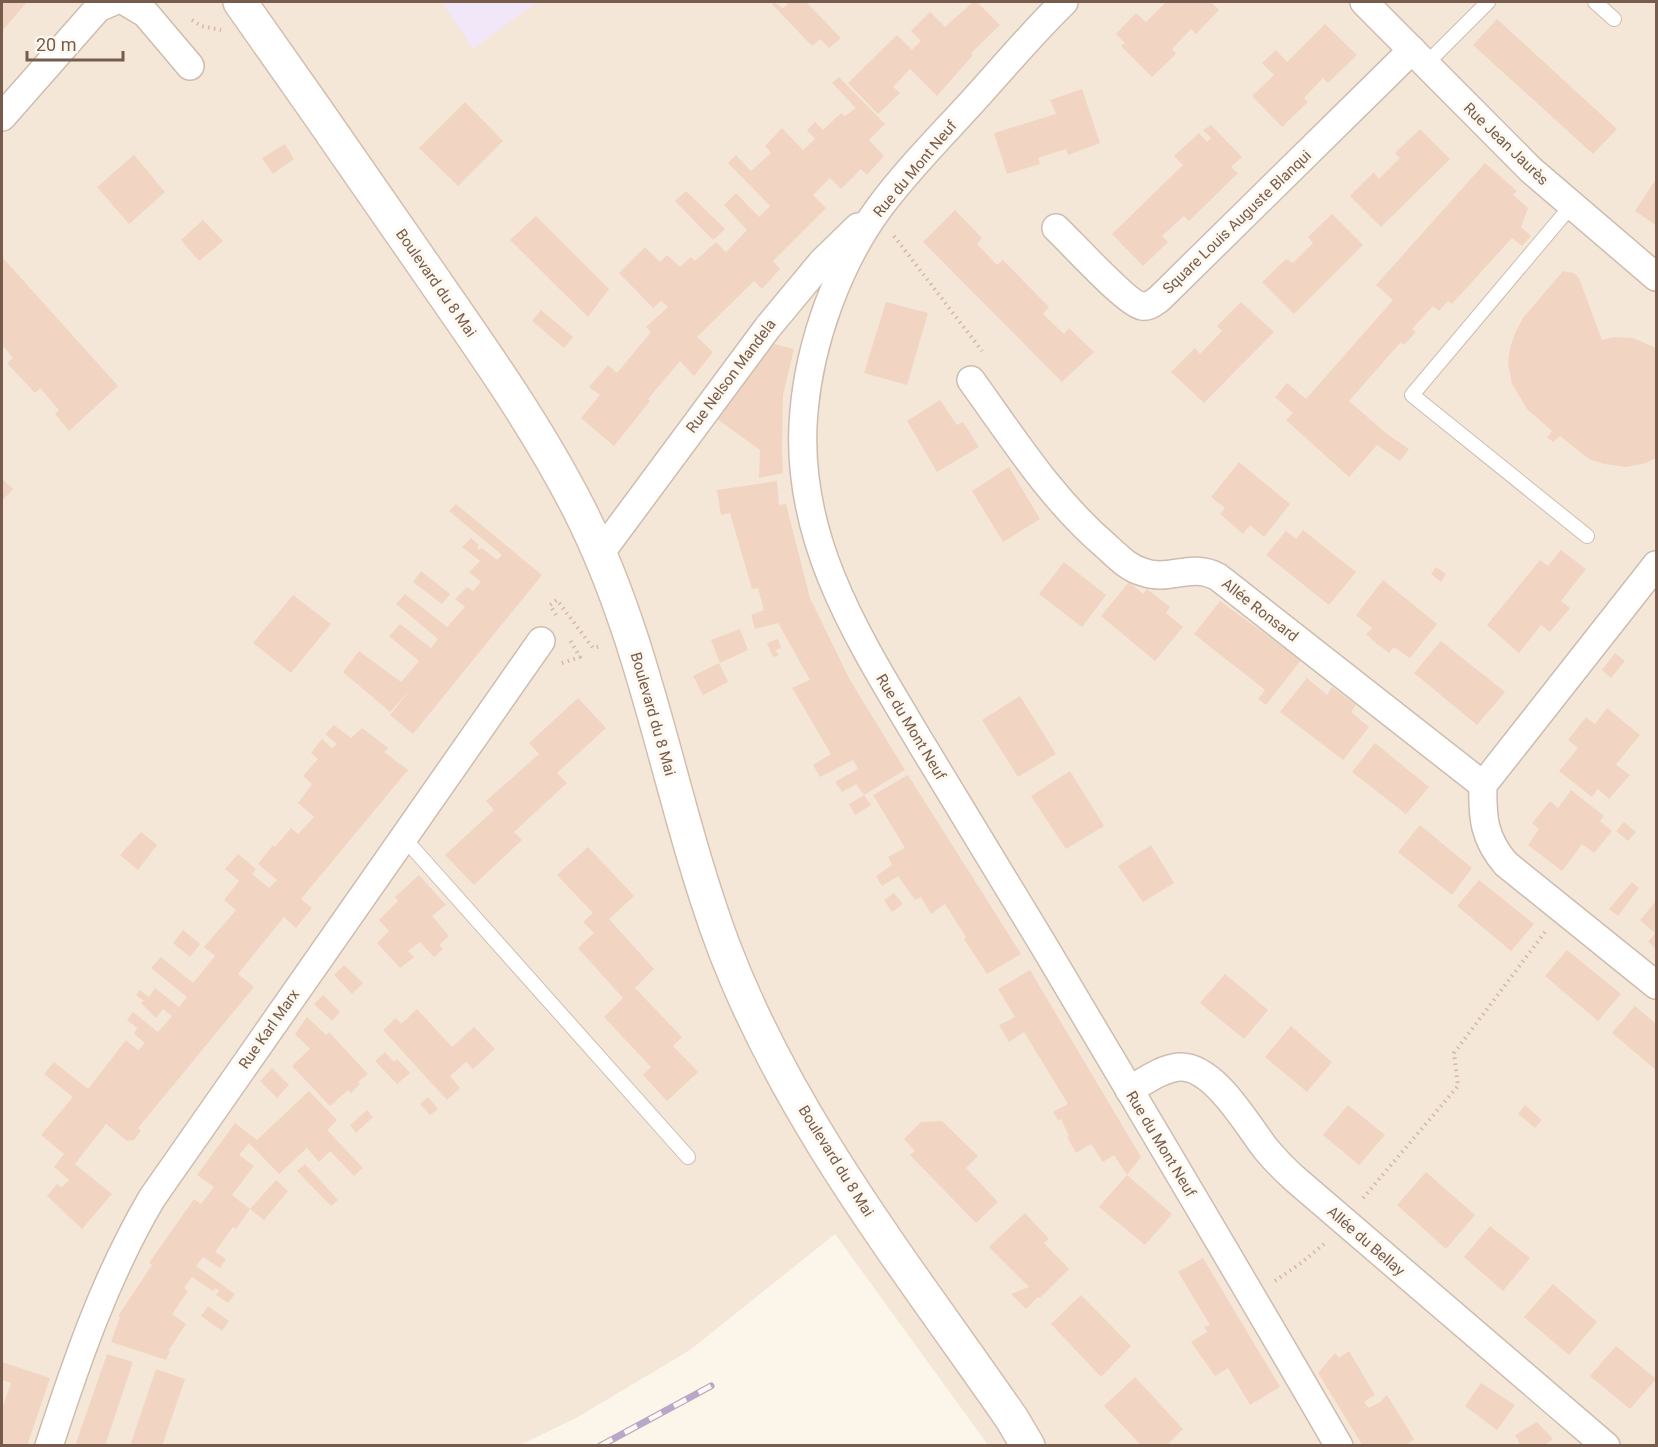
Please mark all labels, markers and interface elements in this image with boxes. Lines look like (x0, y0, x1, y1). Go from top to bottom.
scale bar (27, 24, 123, 62)
text: 20 m (36, 34, 76, 55)
street label: Rue Jean Jaurès (1460, 99, 1552, 189)
street label: Rue du Mont Neuf (869, 117, 961, 221)
street label: Square Louis Auguste Blanqui (1159, 146, 1315, 298)
street label: Boulevard du 8 Mai (392, 226, 480, 340)
street label: Rue Nelson Mandela (682, 316, 780, 436)
street label: Allée Ronsard (1218, 575, 1302, 645)
street label: Boulevard du 8 Mai (627, 650, 679, 778)
street label: Rue du Mont Neuf (872, 671, 950, 784)
street label: Rue Karl Marx (235, 985, 303, 1072)
street label: Rue du Mont Neuf (1122, 1088, 1200, 1201)
street label: Boulevard du 8 Mai (795, 1102, 877, 1220)
street label: Allée du Bellay (1324, 1202, 1408, 1280)

